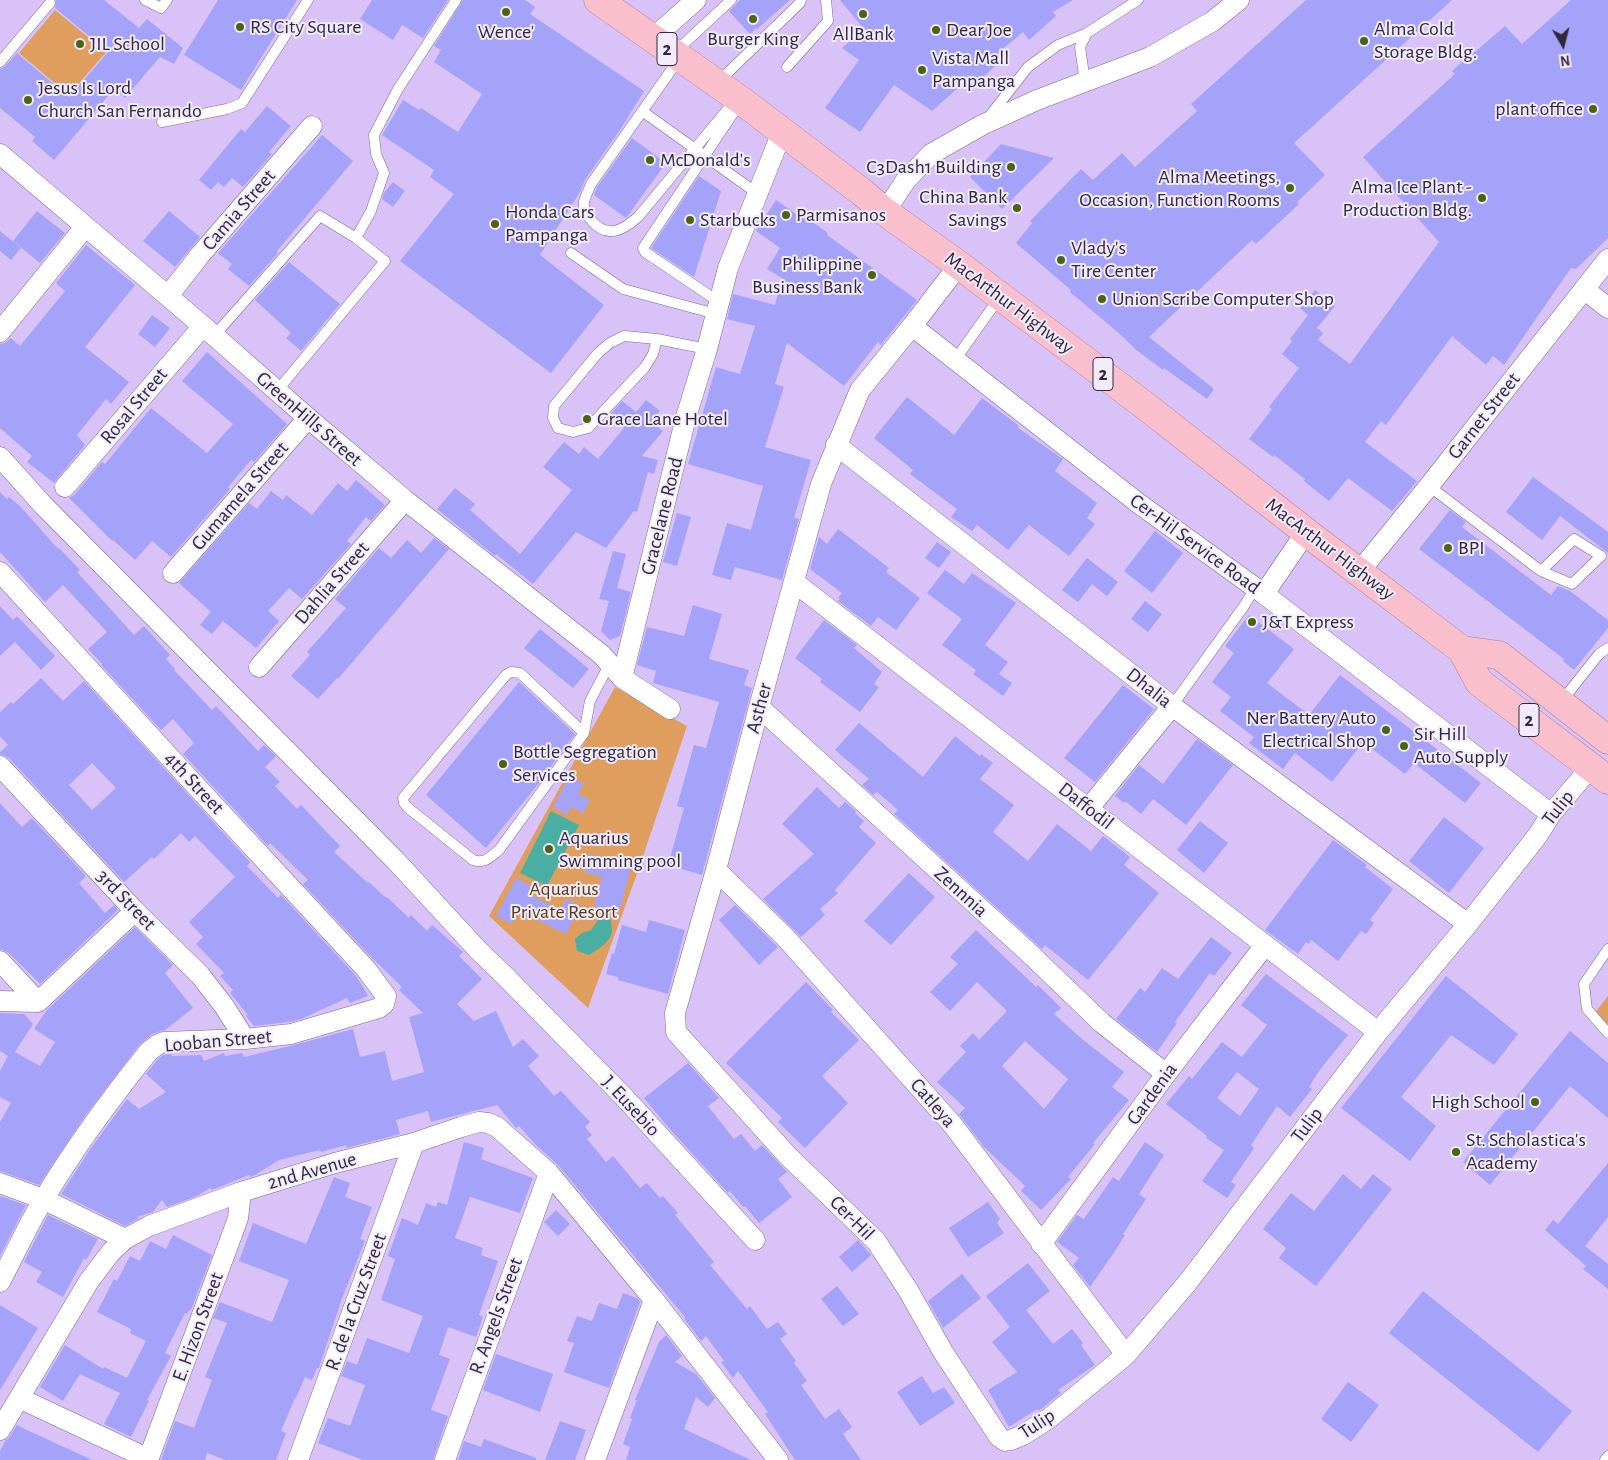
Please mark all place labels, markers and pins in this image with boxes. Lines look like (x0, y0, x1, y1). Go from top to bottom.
marker: Wence' (500, 6, 512, 18)
marker: AllBank (857, 8, 869, 20)
marker: Burger King (747, 13, 759, 25)
place label: RS City Square (250, 15, 361, 39)
place label: Alma Cold Storage Bldg. (1374, 17, 1477, 64)
place label: Dear Joe (946, 18, 1012, 42)
place label: Wence' (478, 20, 534, 44)
marker: RS City Square (234, 21, 246, 33)
place label: AllBank (833, 22, 893, 46)
marker: Dear Joe (930, 24, 942, 36)
place label: Burger King (707, 27, 799, 51)
place label: JIL School (90, 32, 165, 56)
marker: Alma Cold Storage Bldg. (1358, 35, 1370, 47)
marker: JIL School (74, 38, 86, 50)
place label: Vista Mall Pampanga (932, 46, 1015, 93)
marker: Vista Mall Pampanga (916, 64, 928, 76)
place label: Jesus Is Lord Church San Fernando (38, 76, 202, 123)
marker: Jesus Is Lord Church San Fernando (22, 94, 34, 106)
place label: plant office (1495, 97, 1583, 121)
marker: plant office (1587, 103, 1599, 115)
place label: McDonald's (660, 148, 751, 172)
marker: McDonald's (644, 154, 656, 166)
place label: C3Dash1 Building (866, 155, 1001, 179)
marker: C3Dash1 Building (1005, 161, 1017, 173)
place label: Alma Meetings, Occasion, Function Rooms (1079, 165, 1280, 212)
place label: Alma Ice Plant - Production Bldg. (1343, 175, 1472, 222)
marker: Alma Meetings, Occasion, Function Rooms (1284, 182, 1296, 194)
place label: China Bank Savings (919, 185, 1007, 232)
marker: Alma Ice Plant - Production Bldg. (1476, 192, 1488, 204)
place label: Honda Cars Pampanga (505, 200, 594, 247)
marker: China Bank Savings (1011, 202, 1023, 214)
place label: Parmisanos (796, 203, 886, 227)
place label: Starbucks (700, 208, 776, 232)
marker: Parmisanos (780, 209, 792, 221)
marker: Starbucks (684, 214, 696, 226)
marker: Honda Cars Pampanga (489, 218, 501, 230)
place label: Vlady's Tire Center (1071, 236, 1156, 283)
place label: Philippine Business Bank (752, 252, 862, 299)
marker: Vlady's Tire Center (1055, 254, 1067, 266)
marker: Philippine Business Bank (866, 269, 878, 281)
place label: Union Scribe Computer Shop (1112, 287, 1334, 311)
marker: Union Scribe Computer Shop (1096, 293, 1108, 305)
place label: Grace Lane Hotel (597, 407, 728, 431)
marker: Grace Lane Hotel (581, 413, 593, 425)
place label: BPI (1458, 536, 1484, 560)
marker: BPI (1442, 542, 1454, 554)
place label: J&T Express (1262, 610, 1354, 634)
marker: J&T Express (1246, 616, 1258, 628)
place label: Ner Battery Auto Electrical Shop (1246, 706, 1376, 753)
place label: Sir Hill Auto Supply (1414, 722, 1508, 769)
marker: Ner Battery Auto Electrical Shop (1380, 724, 1392, 736)
place label: Bottle Segregation Services (513, 740, 657, 787)
marker: Sir Hill Auto Supply (1398, 740, 1410, 752)
marker: Bottle Segregation Services (497, 758, 509, 770)
place label: Aquarius Swimming pool (559, 826, 681, 873)
marker: Aquarius Swimming pool (543, 843, 555, 855)
place label: High School (1431, 1090, 1525, 1114)
marker: High School (1529, 1096, 1541, 1108)
place label: St. Scholastica's Academy (1466, 1128, 1586, 1175)
marker: St. Scholastica's Academy (1450, 1146, 1462, 1158)

